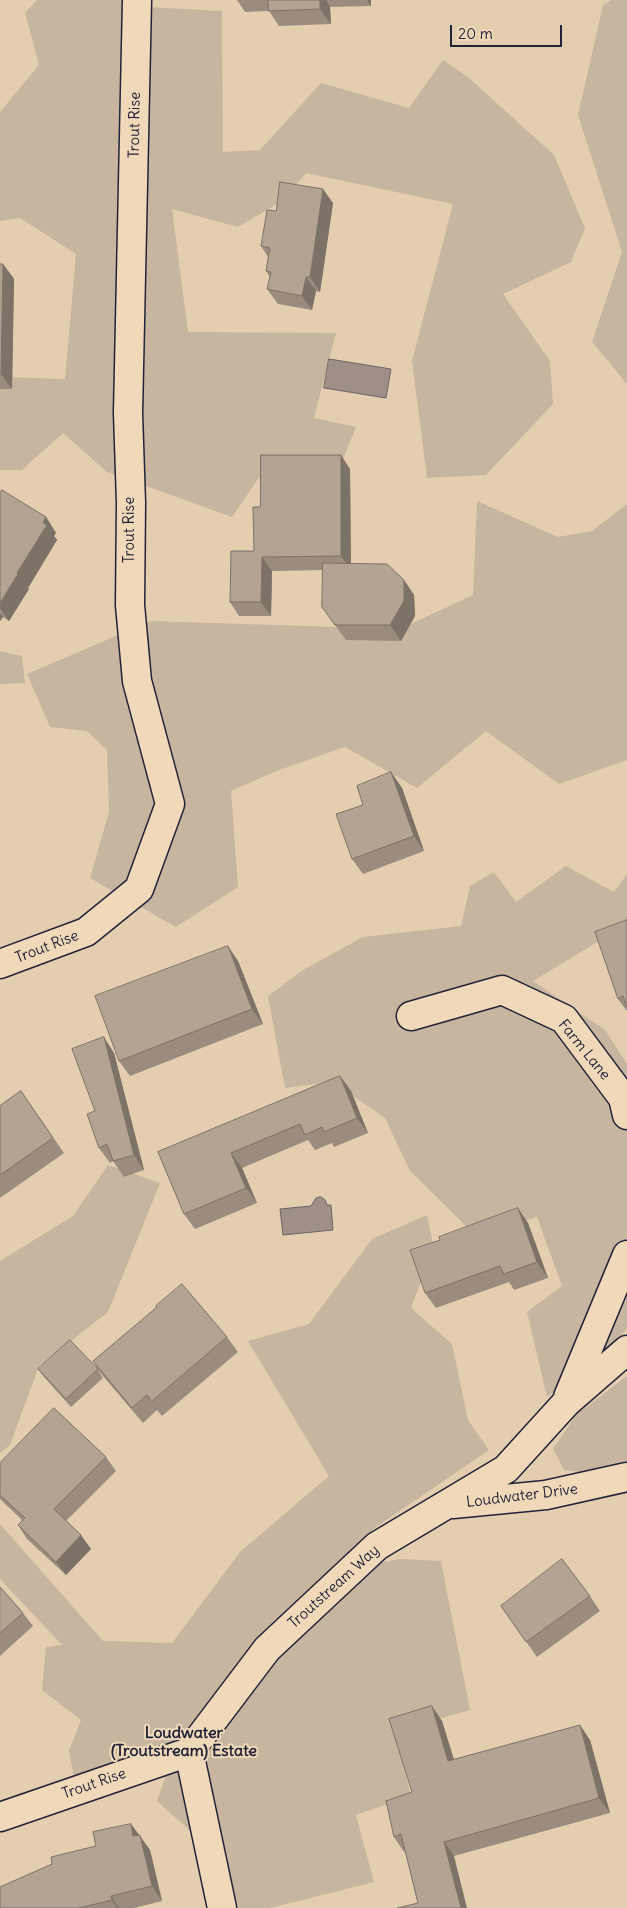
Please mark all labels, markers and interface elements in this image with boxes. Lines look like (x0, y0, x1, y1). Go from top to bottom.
scale bar (452, 15, 564, 47)
text: 20 m (458, 24, 493, 43)
street label: Trout Rise (125, 92, 145, 158)
street label: Trout Rise (121, 497, 139, 563)
street label: Trout Rise (13, 927, 81, 967)
street label: Farm Lane (554, 1016, 614, 1084)
street label: Loudwater Drive (465, 1480, 579, 1512)
street label: Troutstream Way (285, 1541, 383, 1633)
district label: Loudwater (Troutstream) Estate (111, 1723, 257, 1761)
street label: Trout Rise (60, 1765, 128, 1803)

